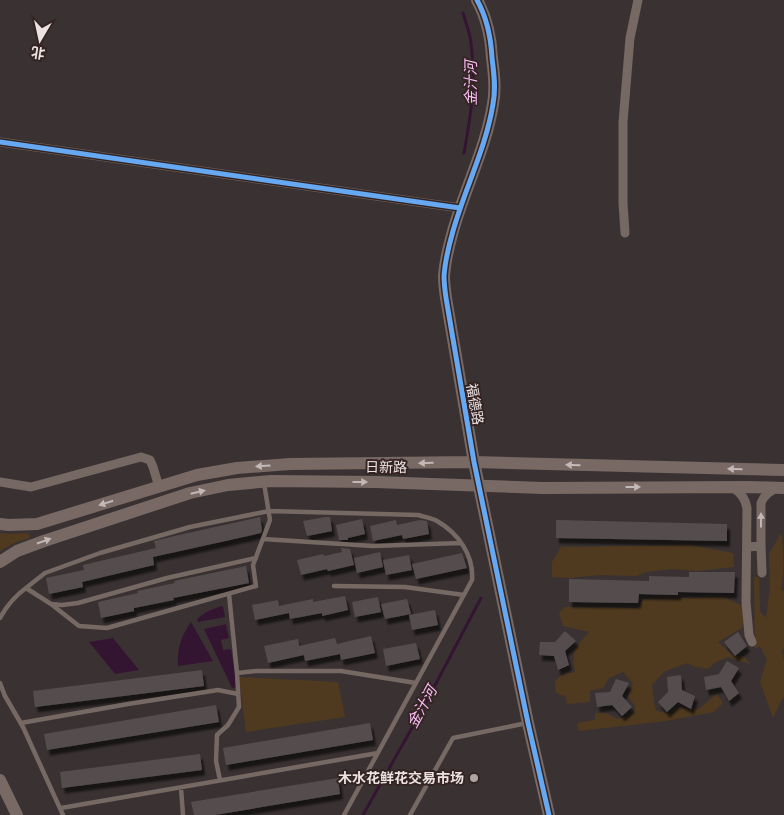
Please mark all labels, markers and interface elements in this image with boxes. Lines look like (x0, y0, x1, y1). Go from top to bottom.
north arrow (15, 15, 65, 65)
text: 北 (30, 43, 46, 63)
water label: 金汁河 (461, 58, 480, 106)
street label: 福德路 (462, 382, 488, 426)
street label: 日新路 (365, 458, 407, 476)
one-way arrow (417, 459, 433, 467)
one-way arrow (565, 461, 581, 469)
one-way arrow (255, 462, 271, 470)
one-way arrow (727, 465, 743, 473)
one-way arrow (352, 478, 368, 486)
one-way arrow (625, 483, 641, 491)
one-way arrow (191, 488, 206, 496)
one-way arrow (98, 500, 113, 508)
one-way arrow (757, 511, 765, 527)
one-way arrow (37, 537, 52, 545)
water label: 金汁河 (402, 680, 442, 731)
place label: 木水花鲜花交易市场 (338, 769, 464, 787)
marker: 木水花鲜花交易市场 (468, 772, 480, 784)

